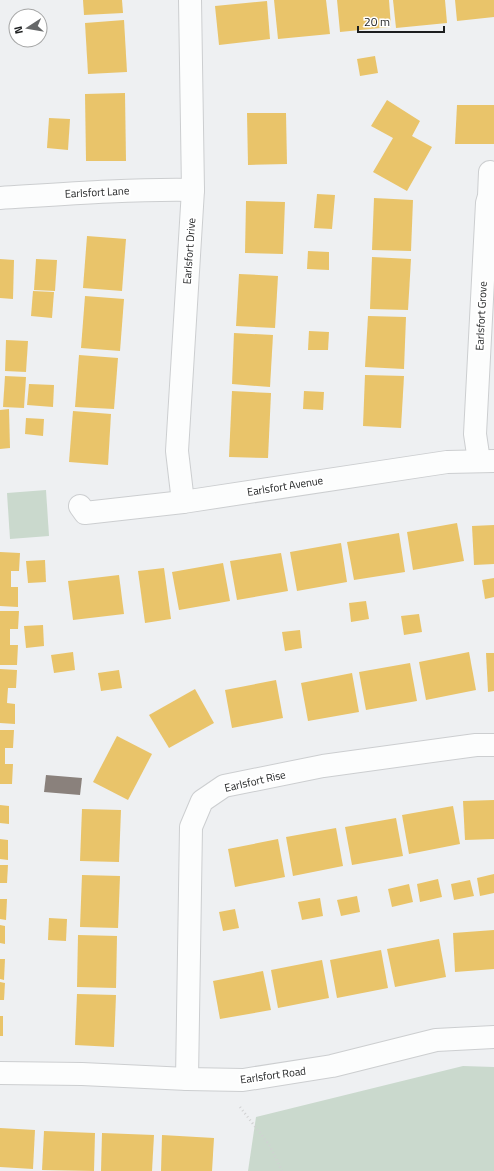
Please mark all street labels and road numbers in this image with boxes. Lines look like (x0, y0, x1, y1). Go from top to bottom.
street label: Earlsfort Lane (64, 182, 130, 202)
street label: Earlsfort Drive (179, 217, 199, 285)
street label: Earlsfort Grove (471, 280, 491, 351)
street label: Earlsfort Avenue (246, 472, 325, 500)
street label: Earlsfort Rise (223, 766, 288, 796)
street label: Earlsfort Road (239, 1062, 307, 1088)

